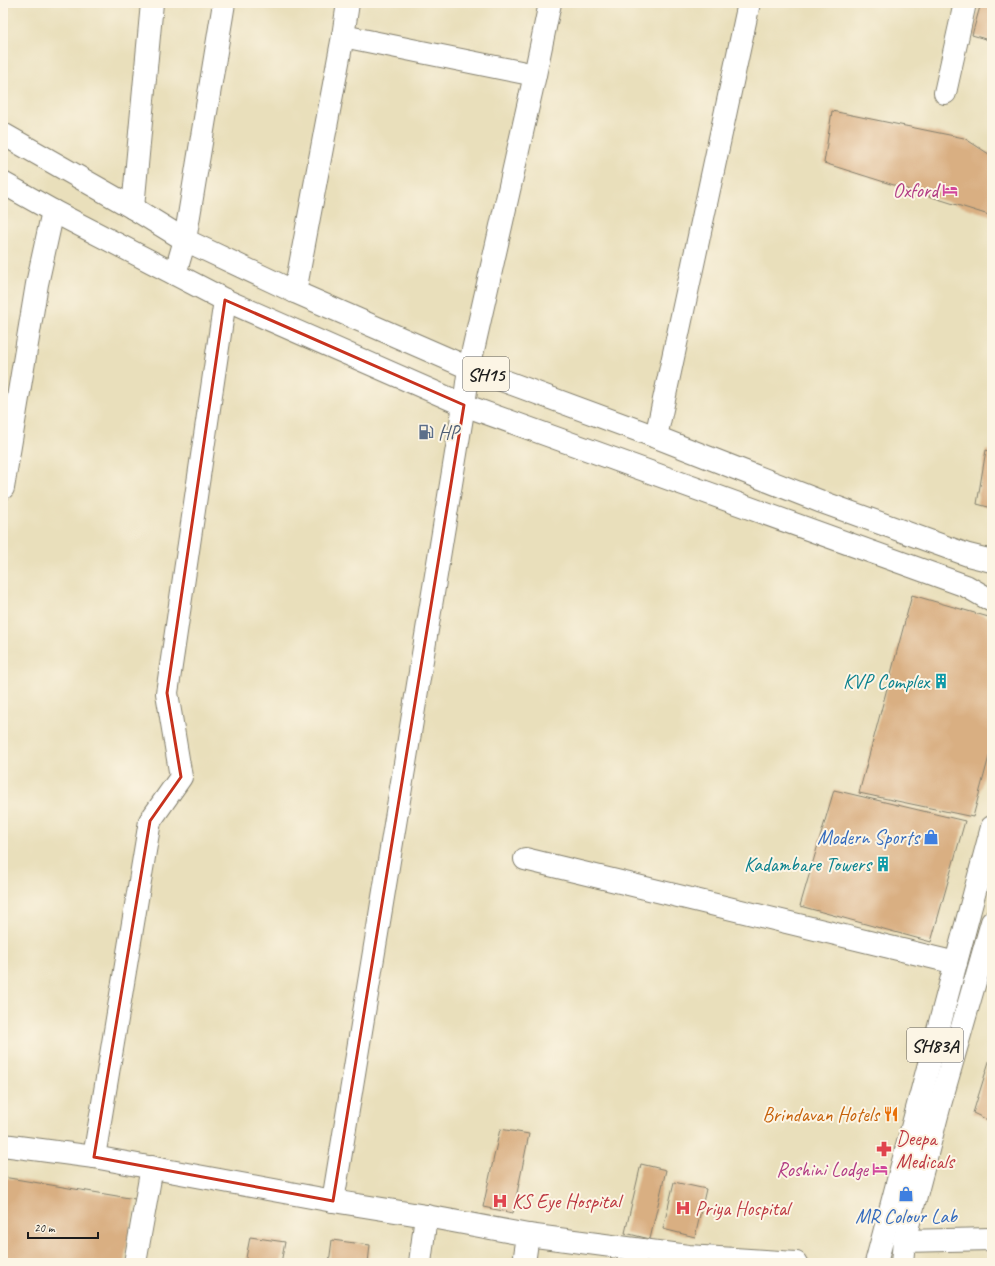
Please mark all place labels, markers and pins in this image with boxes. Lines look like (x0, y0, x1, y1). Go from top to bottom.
place label: Oxford (893, 178, 941, 203)
hotel icon: Oxford (941, 181, 959, 199)
place label: HP (438, 420, 461, 445)
fuel station icon: HP (417, 423, 435, 441)
place label: KVP Complex (843, 669, 931, 694)
building icon: KVP Complex (932, 672, 950, 690)
place label: Modern Sports (817, 825, 921, 850)
shop icon: Modern Sports (922, 828, 940, 846)
place label: Kadambare Towers (744, 852, 873, 877)
building icon: Kadambare Towers (874, 855, 892, 873)
place label: Brindavan Hotels (762, 1102, 881, 1127)
restaurant icon: Brindavan Hotels (882, 1105, 900, 1123)
place label: Deepa Medicals (896, 1126, 956, 1174)
pharmacy icon: Deepa Medicals (875, 1140, 893, 1158)
place label: Roshini Lodge (776, 1157, 869, 1182)
hotel icon: Roshini Lodge (871, 1160, 889, 1178)
shop icon: MR Colour Lab (897, 1185, 915, 1203)
place label: KS Eye Hospital (512, 1189, 624, 1214)
hospital icon: KS Eye Hospital (491, 1192, 509, 1210)
place label: Priya Hospital (695, 1196, 793, 1221)
hospital icon: Priya Hospital (674, 1199, 692, 1217)
place label: MR Colour Lab (855, 1204, 958, 1229)

